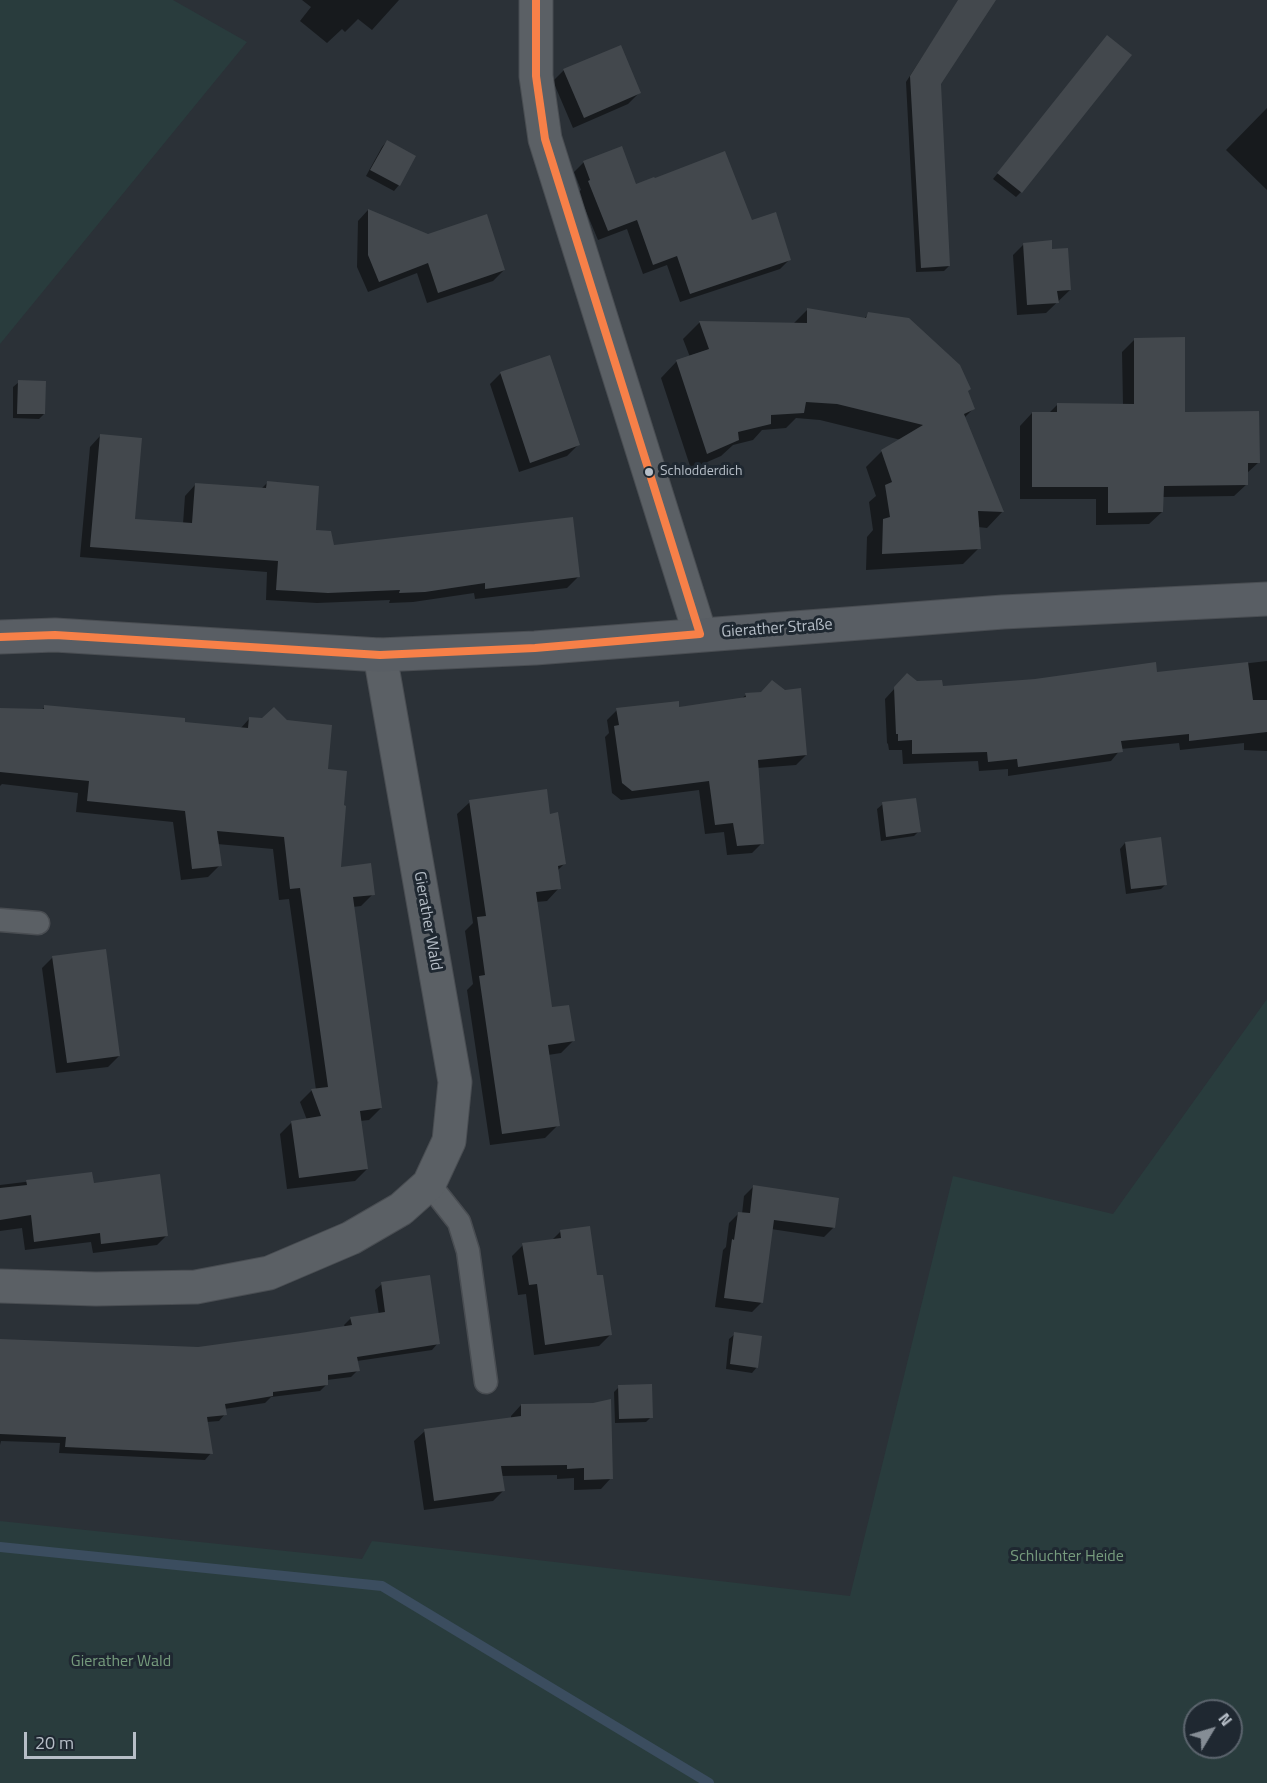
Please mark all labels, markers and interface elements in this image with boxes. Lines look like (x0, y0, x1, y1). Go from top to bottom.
place label: Schlodderdich (660, 464, 742, 480)
marker: Schlodderdich (643, 466, 655, 478)
street label: Gierather Straße (721, 616, 833, 642)
street label: Gierather Wald (409, 870, 445, 972)
park label: Schluchter Heide (1010, 1547, 1124, 1567)
park label: Gierather Wald (71, 1652, 171, 1672)
north arrow (1183, 1699, 1243, 1759)
text: N (1213, 1707, 1238, 1731)
scale bar (27, 1720, 140, 1758)
text: 20 m (35, 1729, 74, 1756)

